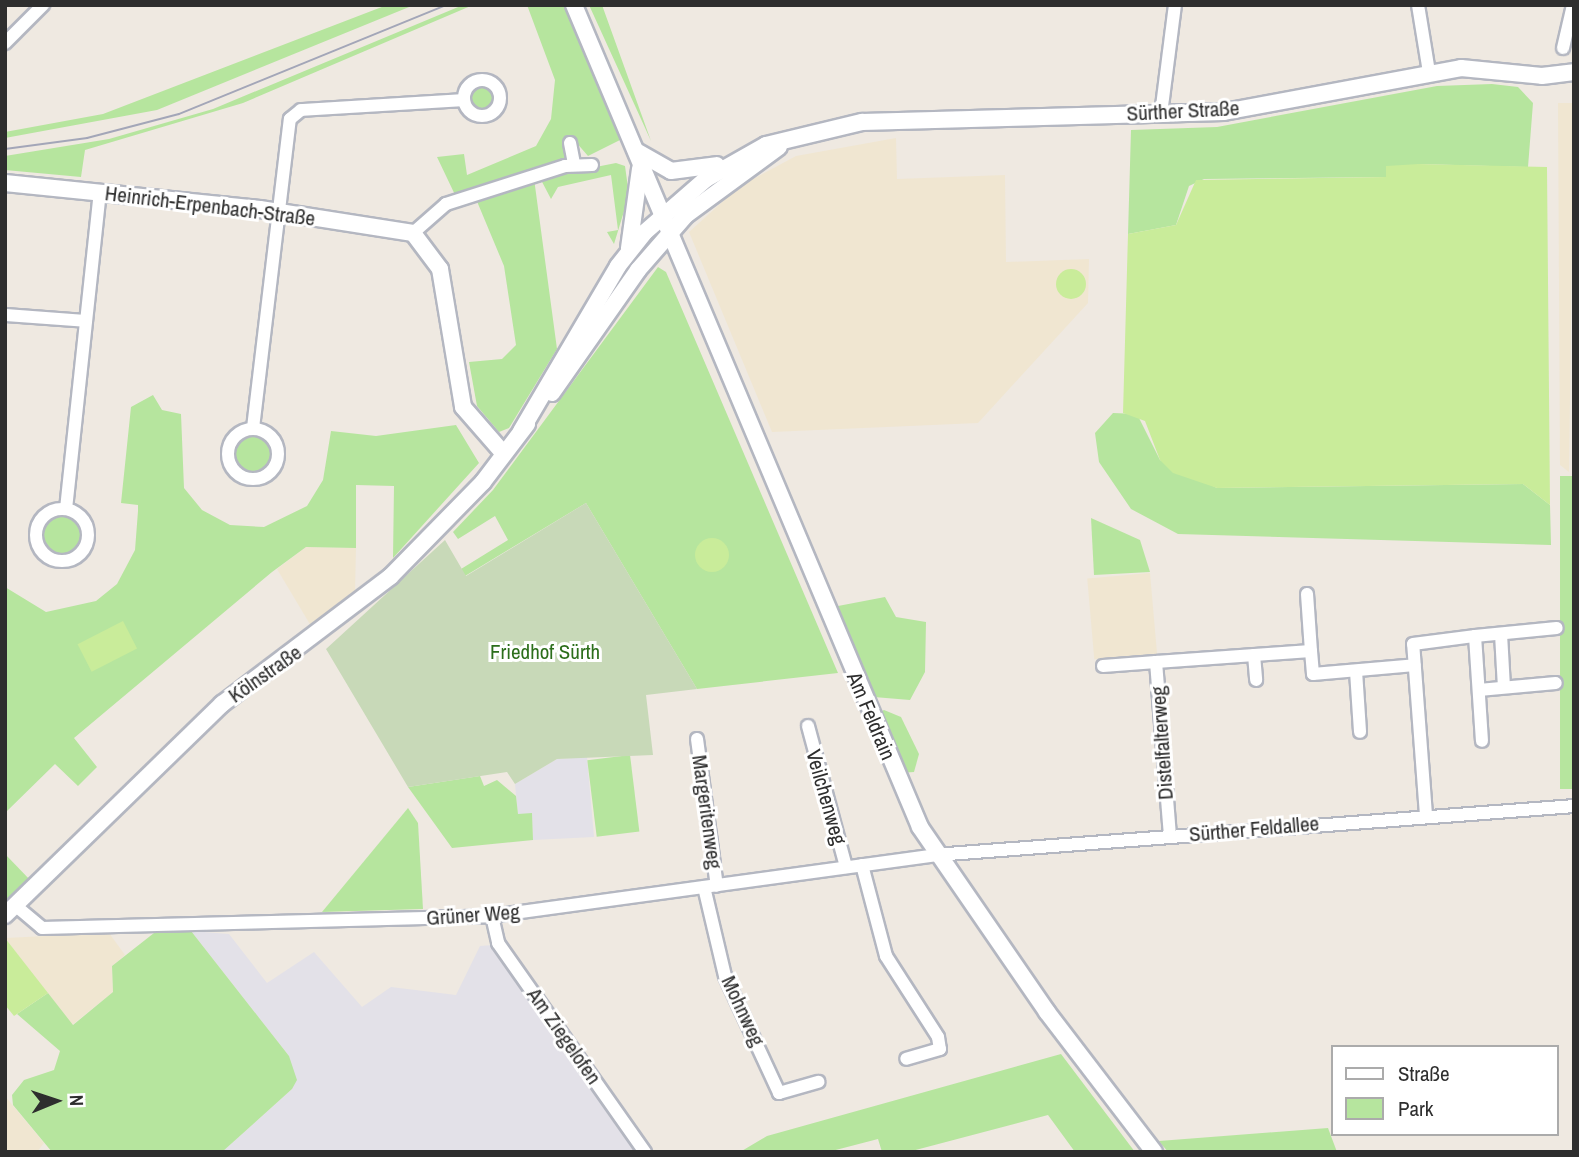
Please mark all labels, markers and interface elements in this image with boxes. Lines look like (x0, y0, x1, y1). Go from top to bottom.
street label: Sürther Straße (1126, 95, 1240, 127)
street label: Heinrich-Erpenbach-Straße (103, 181, 317, 231)
park label: Friedhof Sürth (490, 639, 600, 665)
street label: Kölnstraße (224, 640, 306, 708)
street label: Am Feldrain (841, 668, 901, 764)
street label: Distelfalterweg (1145, 685, 1179, 801)
street label: Veilchenweg (800, 747, 852, 847)
street label: Margeritenweg (687, 753, 727, 871)
street label: Sürther Feldallee (1188, 811, 1320, 847)
street label: Grüner Weg (425, 899, 521, 931)
street label: Mohnweg (716, 972, 770, 1050)
street label: Am Ziegelofen (522, 983, 606, 1089)
legend (1330, 1045, 1558, 1136)
text: Straße (1398, 1059, 1450, 1088)
north arrow (21, 1066, 91, 1136)
text: N (64, 1094, 90, 1106)
text: Park (1398, 1094, 1433, 1123)

